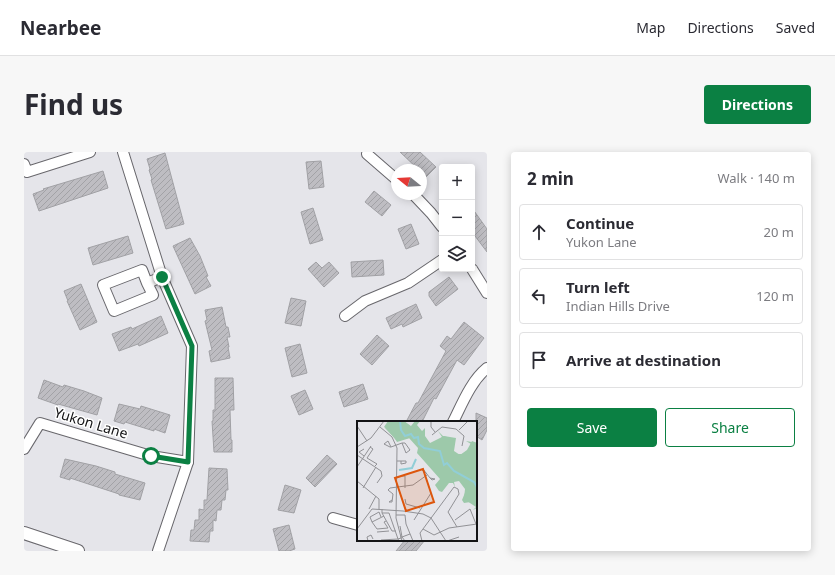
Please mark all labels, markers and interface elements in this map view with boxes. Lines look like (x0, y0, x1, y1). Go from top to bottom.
text: Nearbee (20, 15, 101, 41)
text: Map (636, 18, 665, 37)
text: Directions (687, 18, 754, 37)
text: Saved (776, 18, 815, 37)
text: Find us (24, 85, 123, 123)
button: Directions (704, 85, 811, 124)
north arrow (391, 164, 427, 200)
map controls (439, 164, 475, 272)
button: + (439, 164, 475, 200)
text: 2 min (527, 167, 574, 190)
text: Walk · 140 m (717, 169, 795, 187)
button: − (439, 200, 475, 236)
text: Continue (566, 213, 634, 233)
icon: ahead (528, 221, 550, 243)
text: 20 m (764, 223, 794, 241)
text: Yukon Lane (566, 233, 637, 251)
button: layers (439, 236, 475, 272)
route end (153, 268, 171, 286)
text: Turn left (566, 277, 630, 297)
icon: left (528, 285, 550, 307)
text: 120 m (756, 287, 794, 305)
text: Indian Hills Drive (566, 297, 670, 315)
icon: arrive (528, 349, 550, 371)
text: Arrive at destination (566, 350, 721, 370)
street label: Yukon Lane (52, 402, 130, 443)
button: Save (527, 408, 657, 447)
button: Share (665, 408, 795, 447)
inset map (357, 421, 477, 541)
route start (142, 447, 160, 465)

